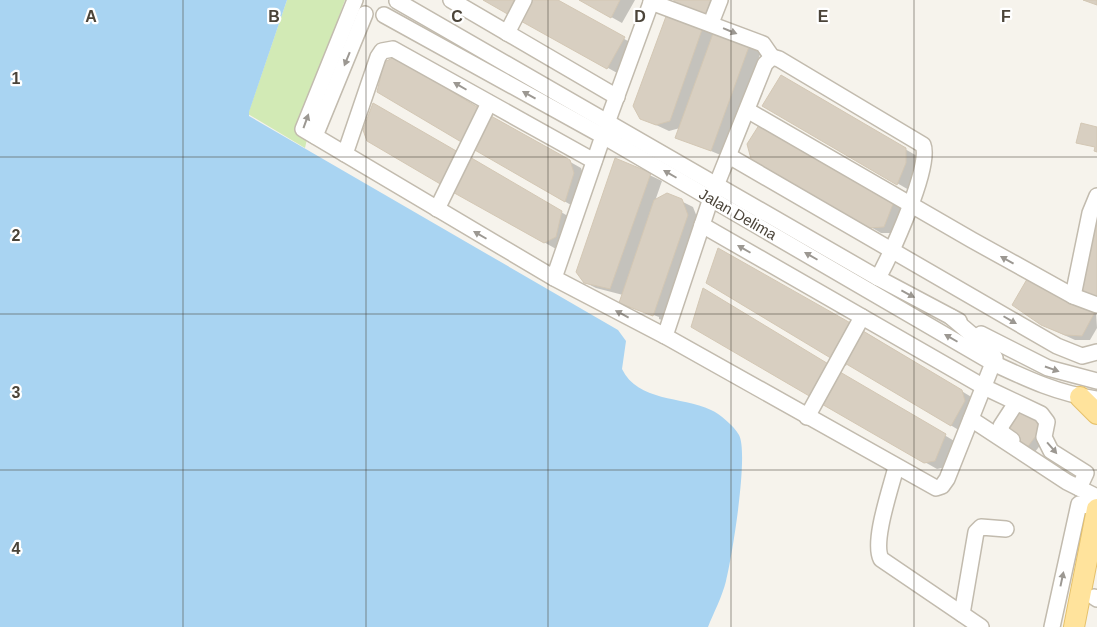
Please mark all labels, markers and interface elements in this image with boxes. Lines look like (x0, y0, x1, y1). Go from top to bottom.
text: A (85, 8, 97, 25)
text: B (268, 8, 280, 25)
text: C (451, 8, 463, 25)
text: D (634, 8, 646, 25)
text: E (818, 8, 829, 25)
text: F (1001, 8, 1011, 25)
one-way arrow (723, 27, 737, 35)
one-way arrow (343, 52, 351, 67)
text: 1 (12, 70, 21, 87)
one-way arrow (453, 82, 466, 91)
one-way arrow (522, 90, 536, 99)
one-way arrow (302, 113, 310, 128)
one-way arrow (664, 170, 677, 179)
street label: Jalan Delima (696, 185, 780, 243)
text: 2 (12, 227, 21, 244)
one-way arrow (474, 230, 487, 239)
one-way arrow (737, 245, 752, 253)
one-way arrow (804, 252, 817, 261)
one-way arrow (1000, 255, 1013, 264)
one-way arrow (901, 290, 916, 298)
one-way arrow (615, 310, 629, 318)
one-way arrow (1004, 315, 1017, 324)
one-way arrow (945, 334, 958, 343)
one-way arrow (1045, 366, 1060, 373)
text: 3 (12, 384, 21, 401)
one-way arrow (1046, 441, 1057, 454)
text: 4 (12, 540, 21, 557)
one-way arrow (1059, 571, 1067, 587)

